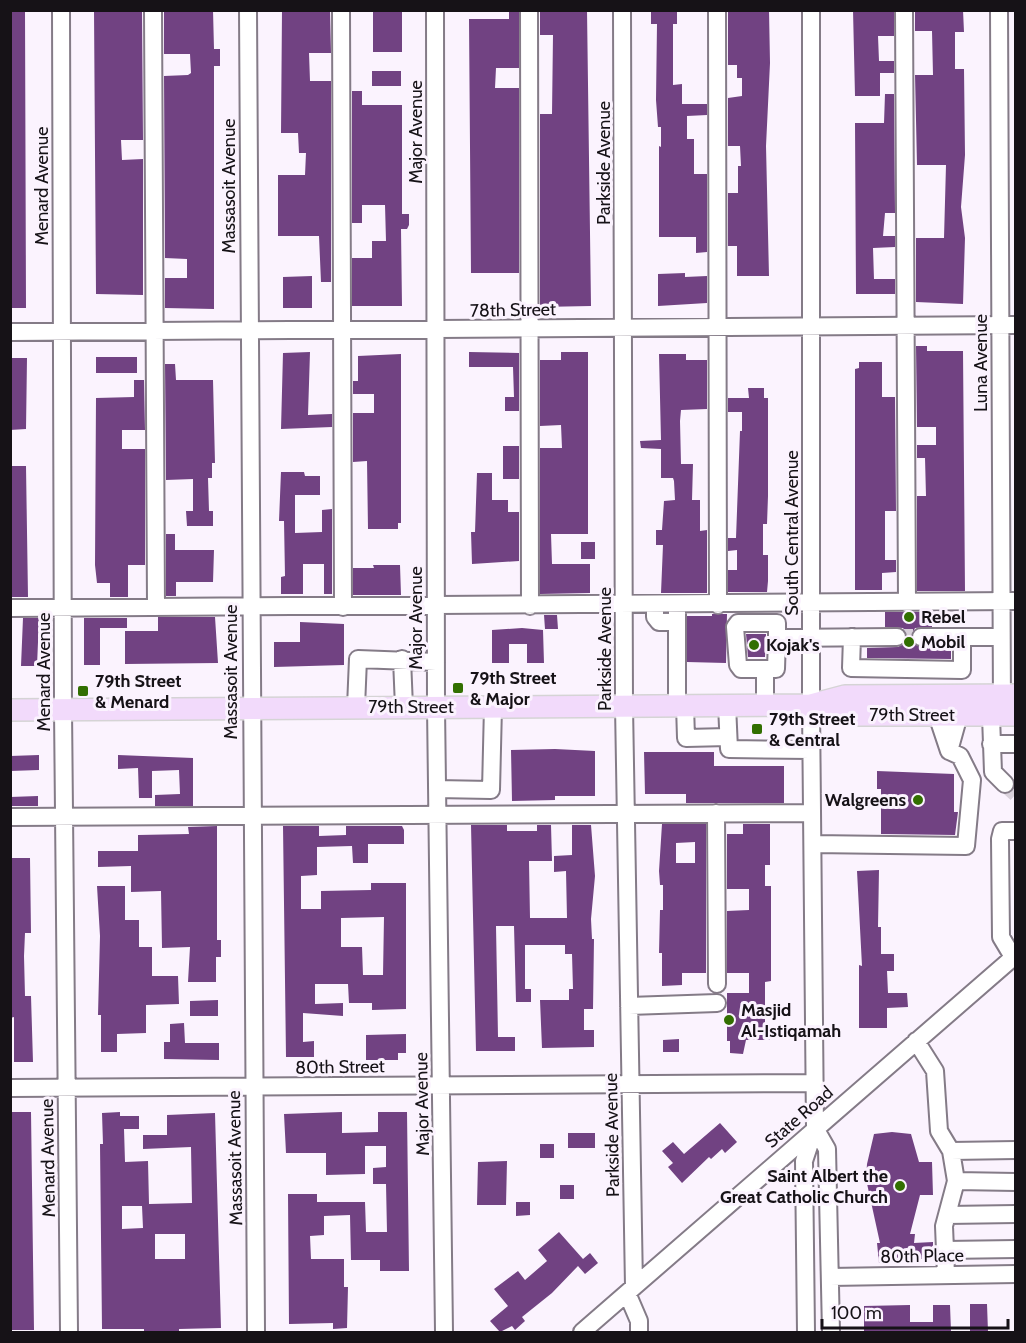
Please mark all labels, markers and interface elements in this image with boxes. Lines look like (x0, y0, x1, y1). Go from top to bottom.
street label: Major Avenue (405, 80, 427, 184)
street label: Parkside Avenue (593, 101, 615, 225)
street label: Massasoit Avenue (218, 118, 240, 254)
street label: Menard Avenue (31, 127, 53, 245)
street label: 78th Street (470, 298, 556, 322)
street label: Luna Avenue (970, 314, 992, 412)
street label: South Central Avenue (781, 450, 803, 616)
street label: Major Avenue (405, 566, 427, 670)
street label: Parkside Avenue (594, 587, 616, 711)
street label: Massasoit Avenue (220, 604, 242, 740)
place label: Rebel (921, 606, 966, 628)
marker: Rebel (902, 610, 916, 624)
street label: Menard Avenue (33, 613, 55, 731)
place label: Mobil (921, 631, 966, 653)
place label: Kojak's (766, 634, 820, 656)
marker: Mobil (902, 635, 916, 649)
marker: Kojak's (747, 638, 761, 652)
place label: 79th Street & Major (470, 667, 556, 710)
place label: 79th Street & Menard (95, 670, 181, 713)
marker: 79th Street & Major (451, 681, 465, 695)
marker: 79th Street & Menard (76, 684, 90, 698)
street label: 79th Street (368, 696, 454, 718)
street label: 79th Street (869, 704, 955, 726)
place label: 79th Street & Central (769, 708, 855, 751)
marker: 79th Street & Central (750, 722, 764, 736)
place label: Walgreens (825, 789, 906, 811)
marker: Walgreens (911, 793, 925, 807)
place label: Masjid Al-Istiqamah (741, 999, 841, 1042)
marker: Masjid Al-Istiqamah (722, 1013, 736, 1027)
street label: Major Avenue (410, 1052, 434, 1156)
street label: 80th Street (295, 1055, 385, 1079)
street label: Parkside Avenue (600, 1073, 624, 1197)
street label: State Road (760, 1081, 838, 1153)
street label: Massasoit Avenue (223, 1090, 247, 1226)
street label: Menard Avenue (36, 1098, 60, 1218)
place label: Saint Albert the Great Catholic Church (720, 1165, 888, 1208)
marker: Saint Albert the Great Catholic Church (893, 1179, 907, 1193)
street label: 80th Place (880, 1244, 964, 1268)
scale bar (822, 1292, 1008, 1330)
text: 100 m (831, 1302, 882, 1324)

